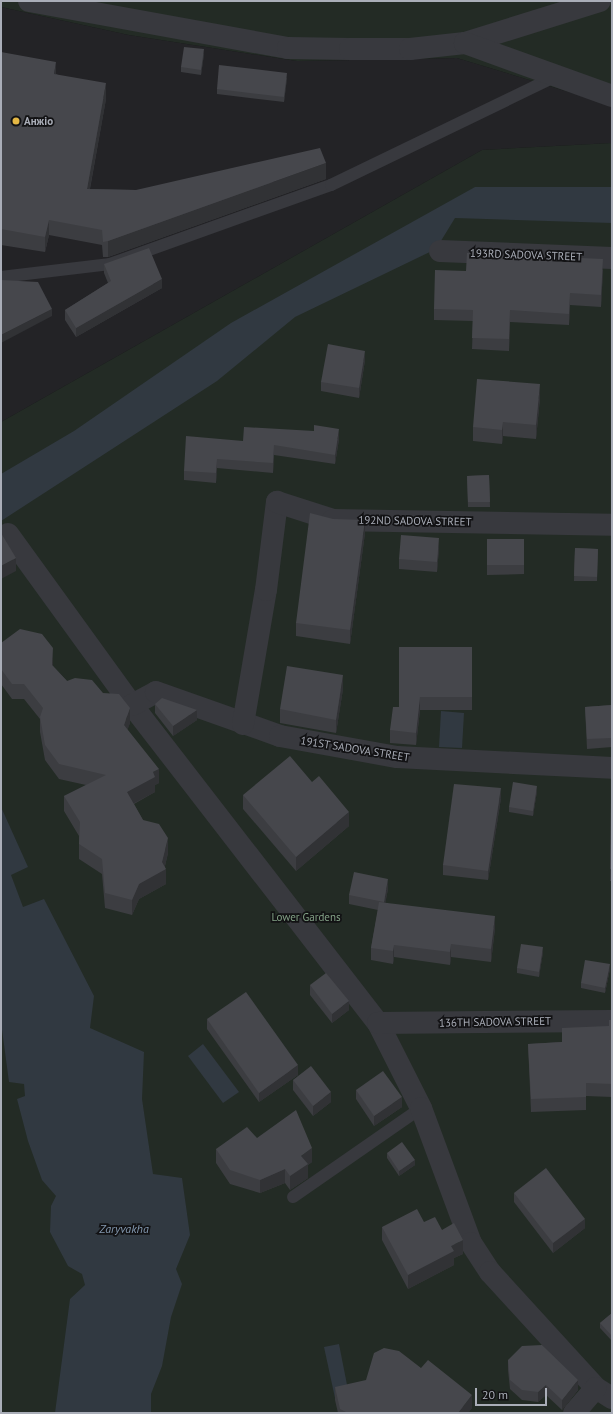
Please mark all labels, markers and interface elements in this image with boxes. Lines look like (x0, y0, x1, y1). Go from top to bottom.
place label: Анжіо (24, 114, 53, 128)
marker: Анжіо (11, 116, 21, 126)
street label: 193RD SADOVA STREET (469, 246, 583, 264)
street label: 192ND SADOVA STREET (358, 513, 472, 529)
street label: 191ST SADOVA STREET (299, 734, 411, 764)
park label: Lower Gardens (271, 910, 341, 924)
street label: 136TH SADOVA STREET (439, 1014, 551, 1030)
water label: Zaryvakha (99, 1222, 149, 1236)
scale bar (477, 1380, 549, 1406)
text: 20 m (482, 1387, 508, 1402)

